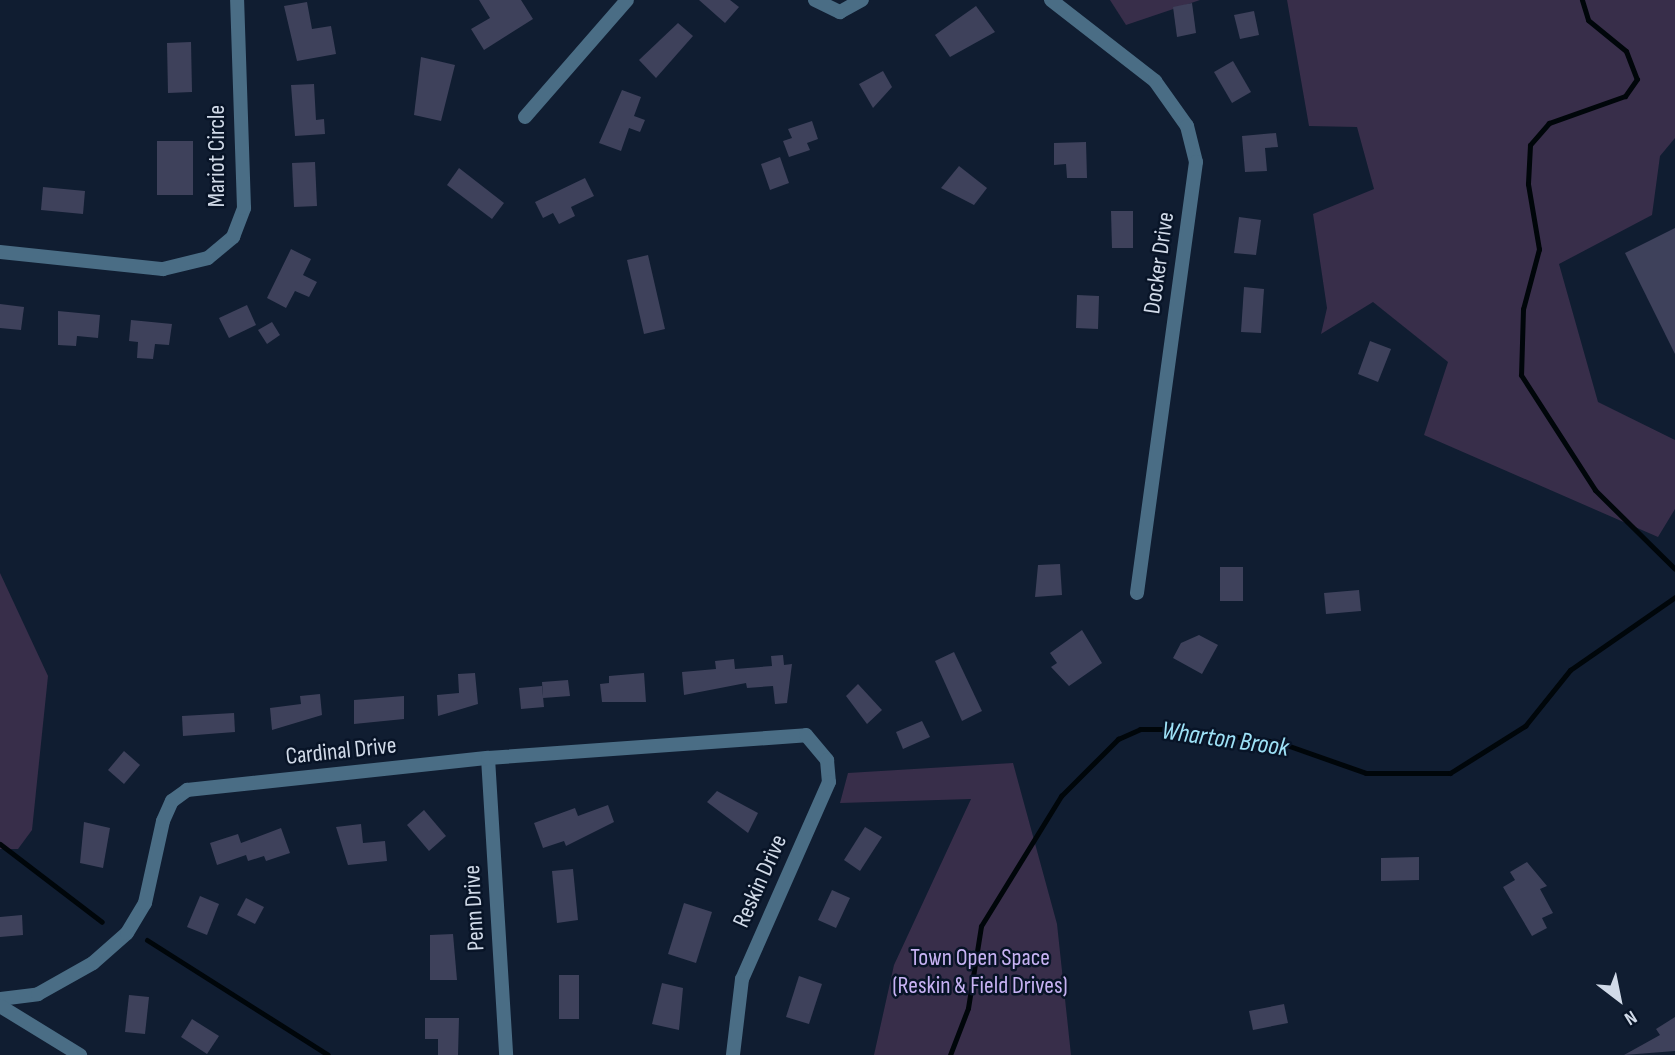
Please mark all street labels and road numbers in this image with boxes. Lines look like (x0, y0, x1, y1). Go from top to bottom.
street label: Mariot Circle (203, 105, 231, 207)
street label: Docker Drive (1138, 210, 1180, 316)
street label: Cardinal Drive (284, 731, 398, 771)
street label: Reskin Drive (727, 830, 793, 932)
street label: Penn Drive (457, 864, 491, 952)

